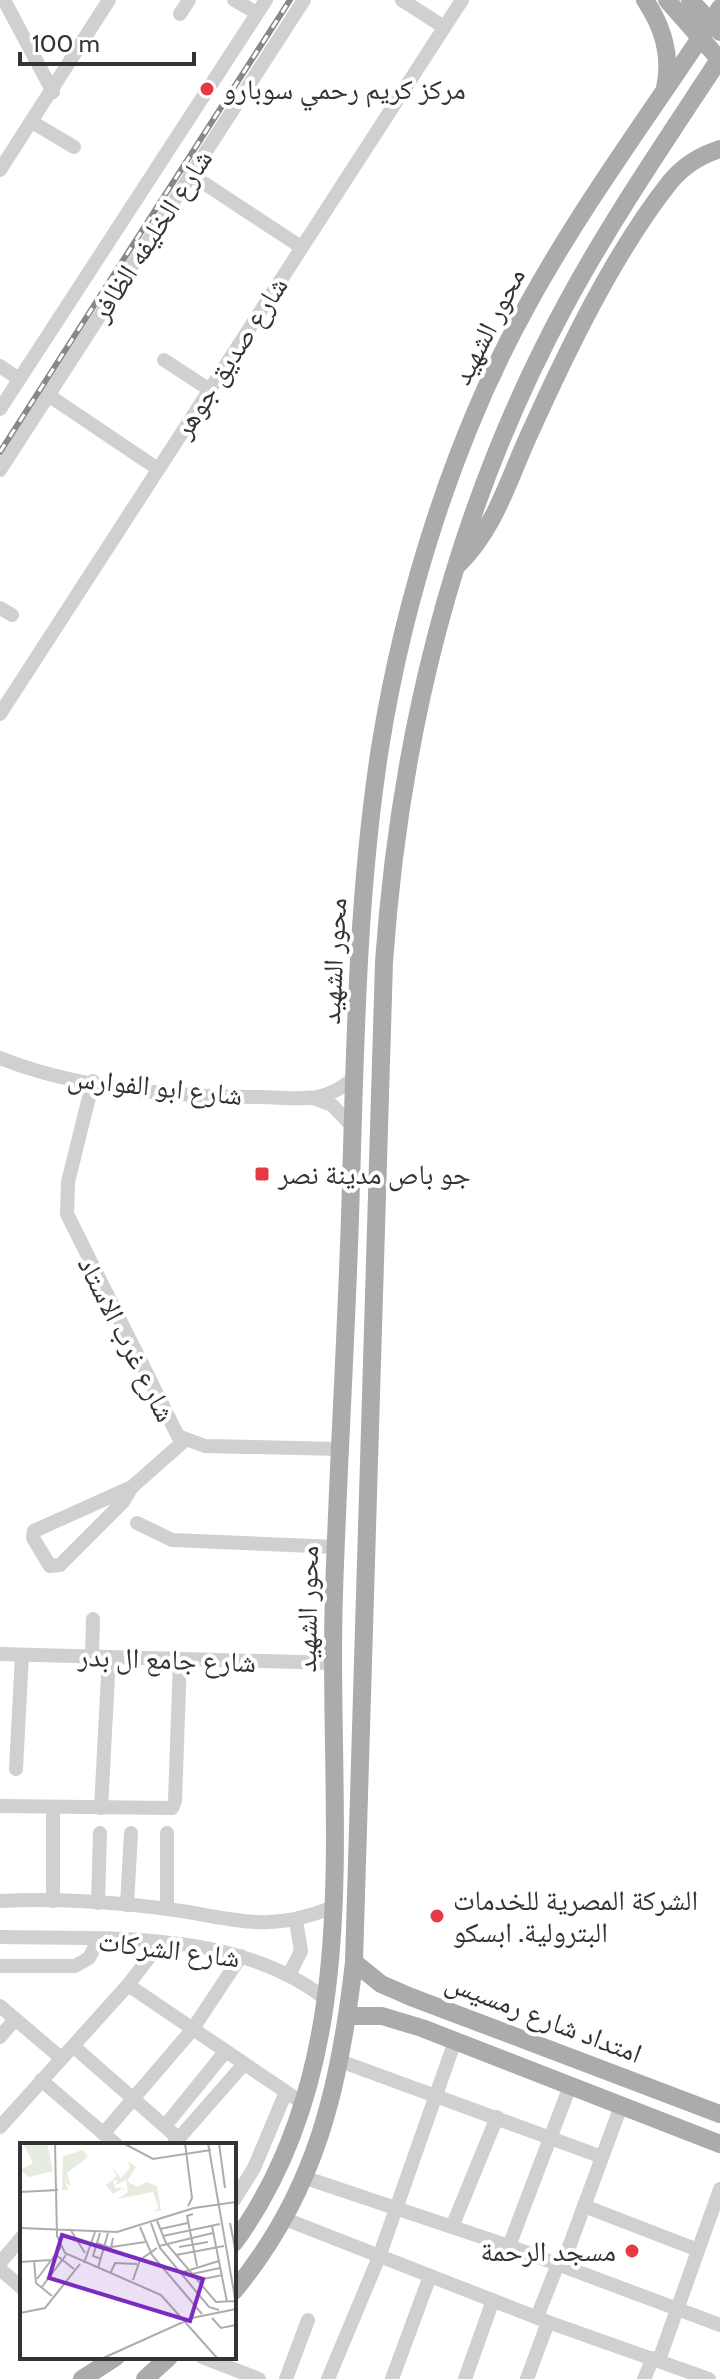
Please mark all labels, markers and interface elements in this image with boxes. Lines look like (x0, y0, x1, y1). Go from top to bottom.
scale bar (20, 16, 194, 66)
text: 100 m (32, 29, 100, 58)
place label: مركز كريم رحمي سوبارو (223, 72, 466, 112)
marker: مركز كريم رحمي سوبارو (198, 80, 216, 98)
street label: شارع الخليفه الظافر (82, 143, 220, 329)
street label: محور الشهيد (444, 262, 532, 390)
street label: شارع صديق جوهر (165, 270, 296, 445)
street label: محور الشهيد (313, 897, 353, 1025)
street label: شارع ابو الفوارس (66, 1060, 244, 1113)
place label: جو باص مدينة نصر (277, 1157, 471, 1192)
marker: جو باص مدينة نصر (253, 1165, 271, 1183)
street label: شارع غرب الاستاد (70, 1251, 183, 1428)
street label: محور الشهيد (289, 1545, 325, 1673)
street label: شارع جامع ال بدر (76, 1639, 257, 1680)
place label: الشركة المصرية للخدمات البترولية. ابسكو (453, 1883, 698, 1949)
marker: الشركة المصرية للخدمات البترولية. ابسكو (428, 1907, 446, 1925)
street label: شارع الشركات (96, 1923, 242, 1976)
street label: امتداد شارع رمسيس (441, 1964, 647, 2071)
inset map (20, 2143, 236, 2359)
place label: مسجد الرحمة (481, 2234, 616, 2268)
marker: مسجد الرحمة (623, 2242, 641, 2260)

